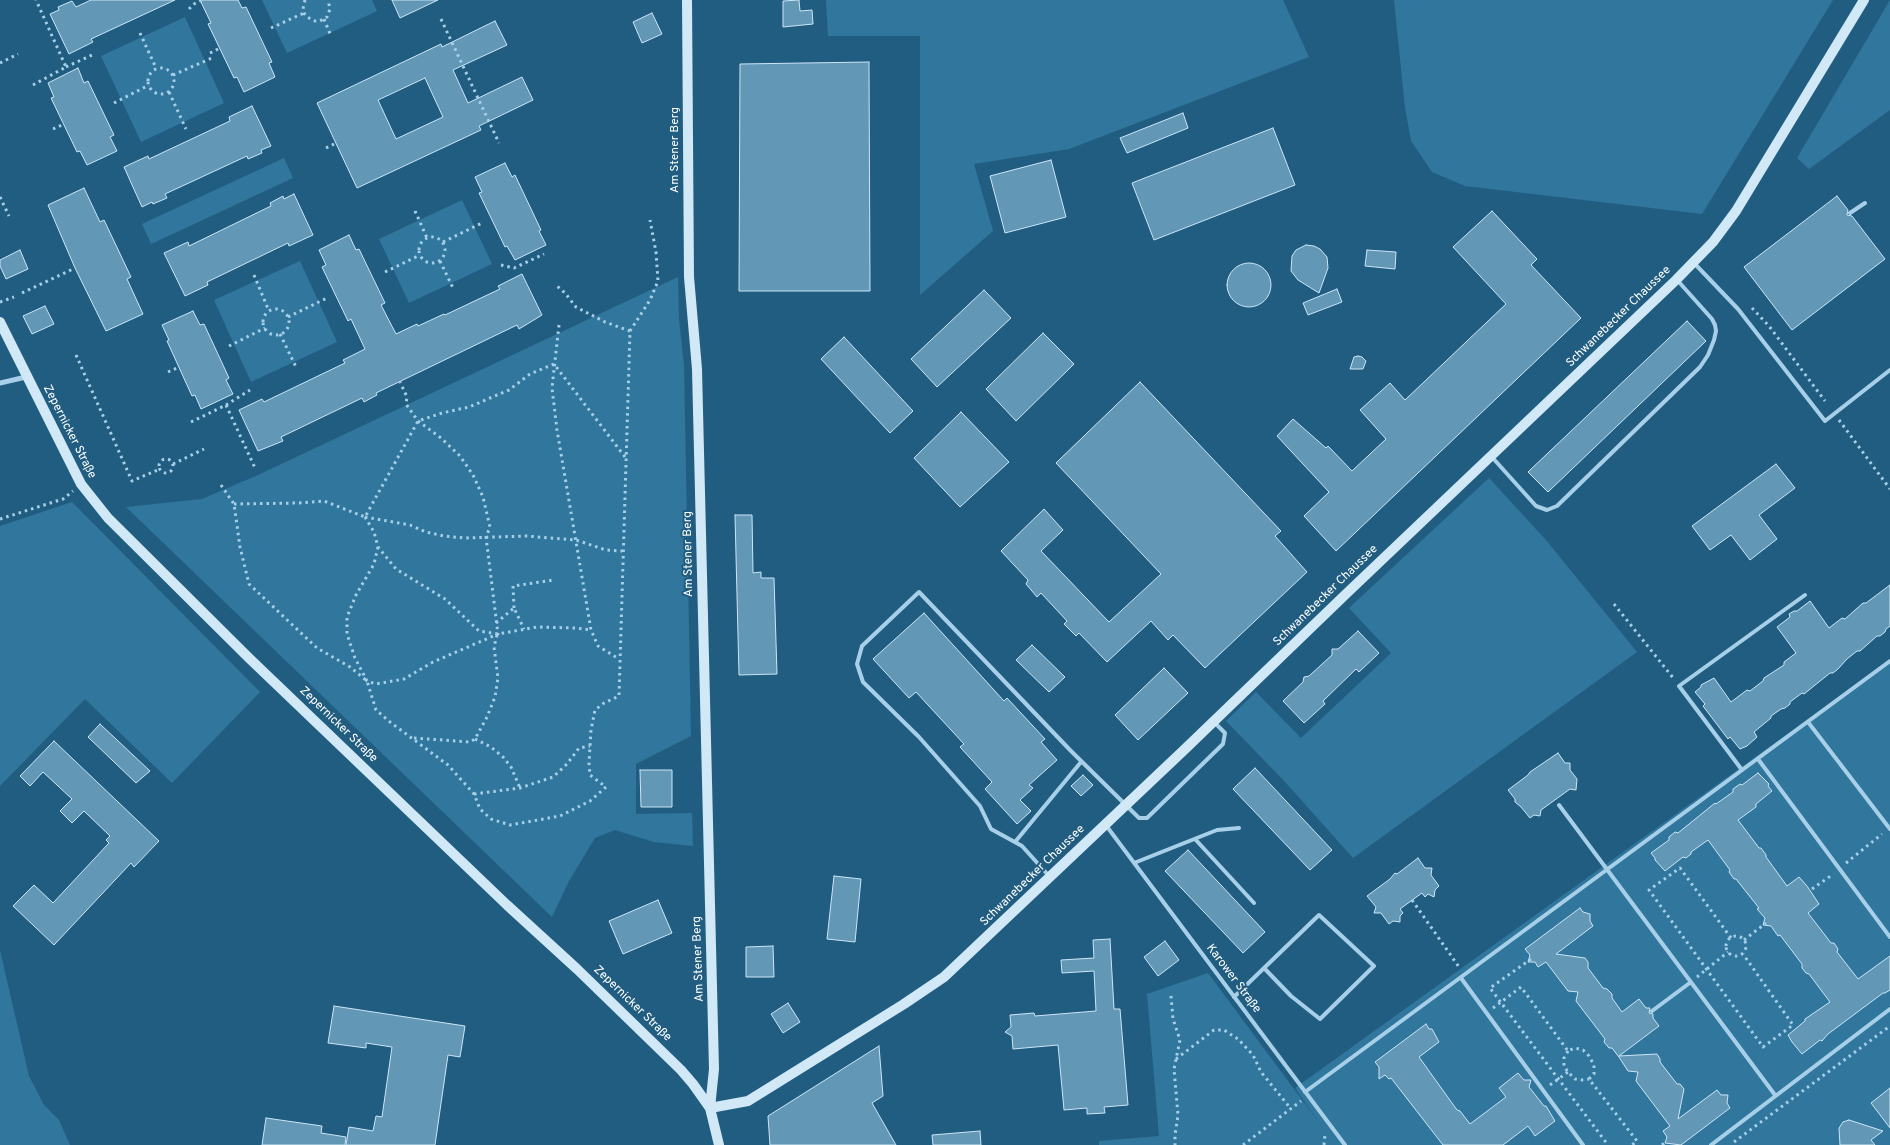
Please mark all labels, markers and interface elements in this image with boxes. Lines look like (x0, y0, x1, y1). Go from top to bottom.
street label: Am Stener Berg (669, 107, 683, 193)
street label: Schwanebecker Chaussee (1564, 263, 1674, 371)
street label: Zepernicker Straße (39, 383, 99, 481)
street label: Am Stener Berg (681, 511, 697, 597)
street label: Schwanebecker Chaussee (1271, 542, 1381, 650)
street label: Zepernicker Straße (296, 684, 380, 766)
street label: Schwanebecker Chaussee (978, 822, 1088, 930)
street label: Am Stener Berg (690, 916, 708, 1002)
street label: Karower Straße (1202, 942, 1264, 1016)
street label: Zepernicker Straße (590, 963, 674, 1045)

